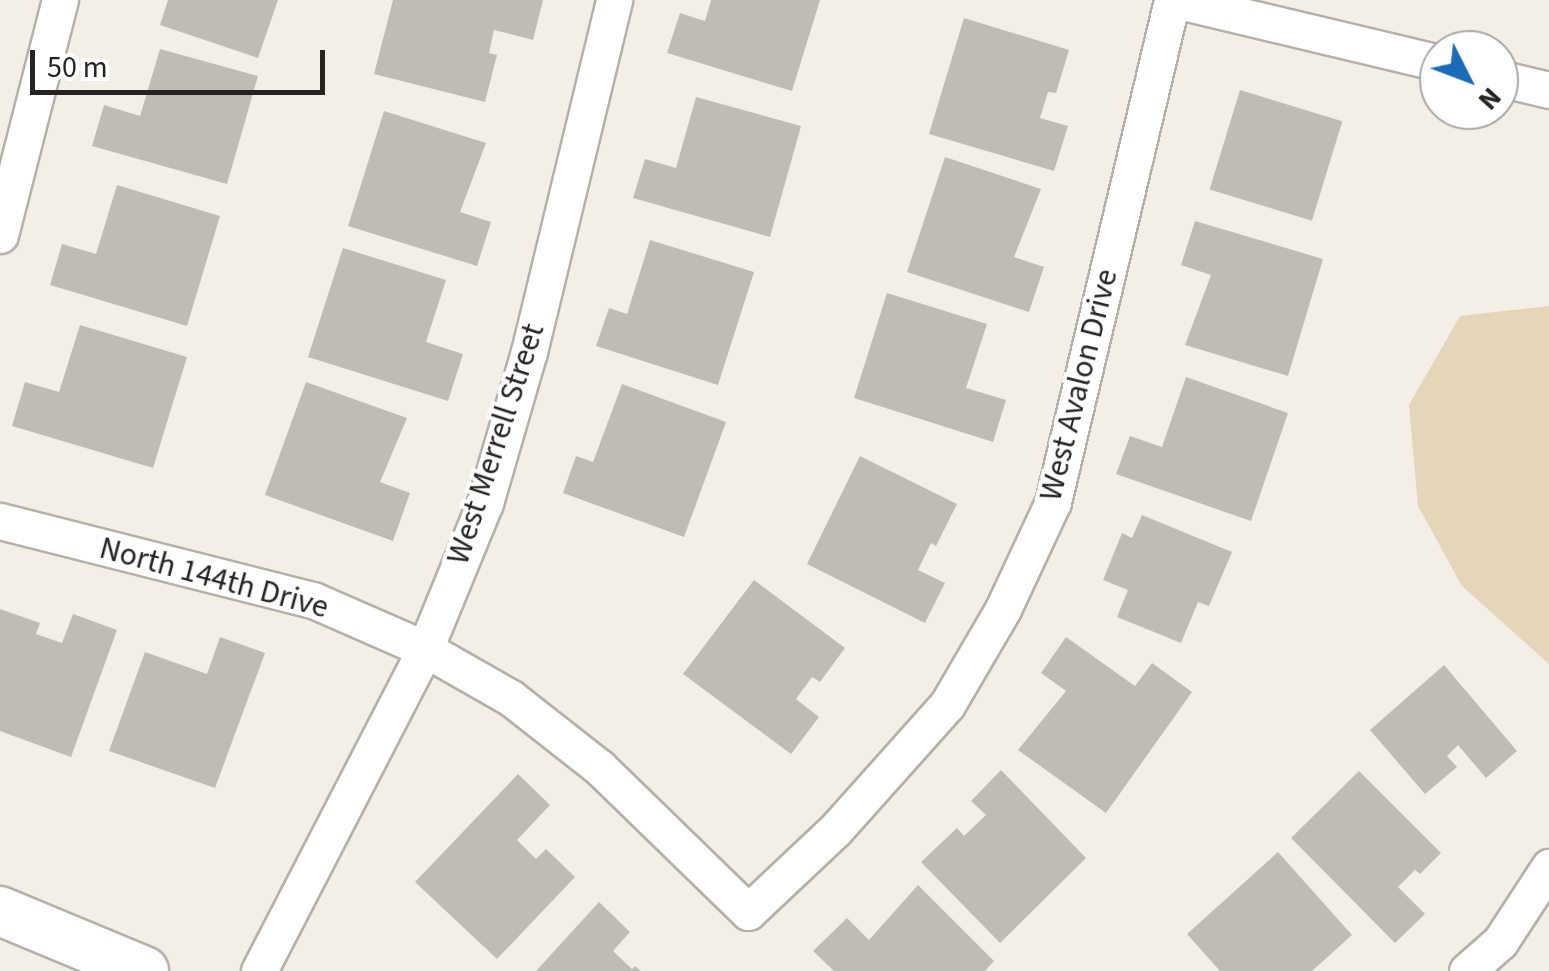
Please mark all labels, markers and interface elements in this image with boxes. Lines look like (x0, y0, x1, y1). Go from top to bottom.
scale bar (35, 30, 330, 92)
north arrow (1419, 30, 1519, 130)
text: 50 m (47, 46, 108, 89)
text: N (1469, 78, 1511, 119)
street label: West Avalon Drive (1032, 265, 1126, 505)
street label: West Merrell Street (439, 319, 553, 569)
street label: North 144th Drive (95, 529, 333, 627)

